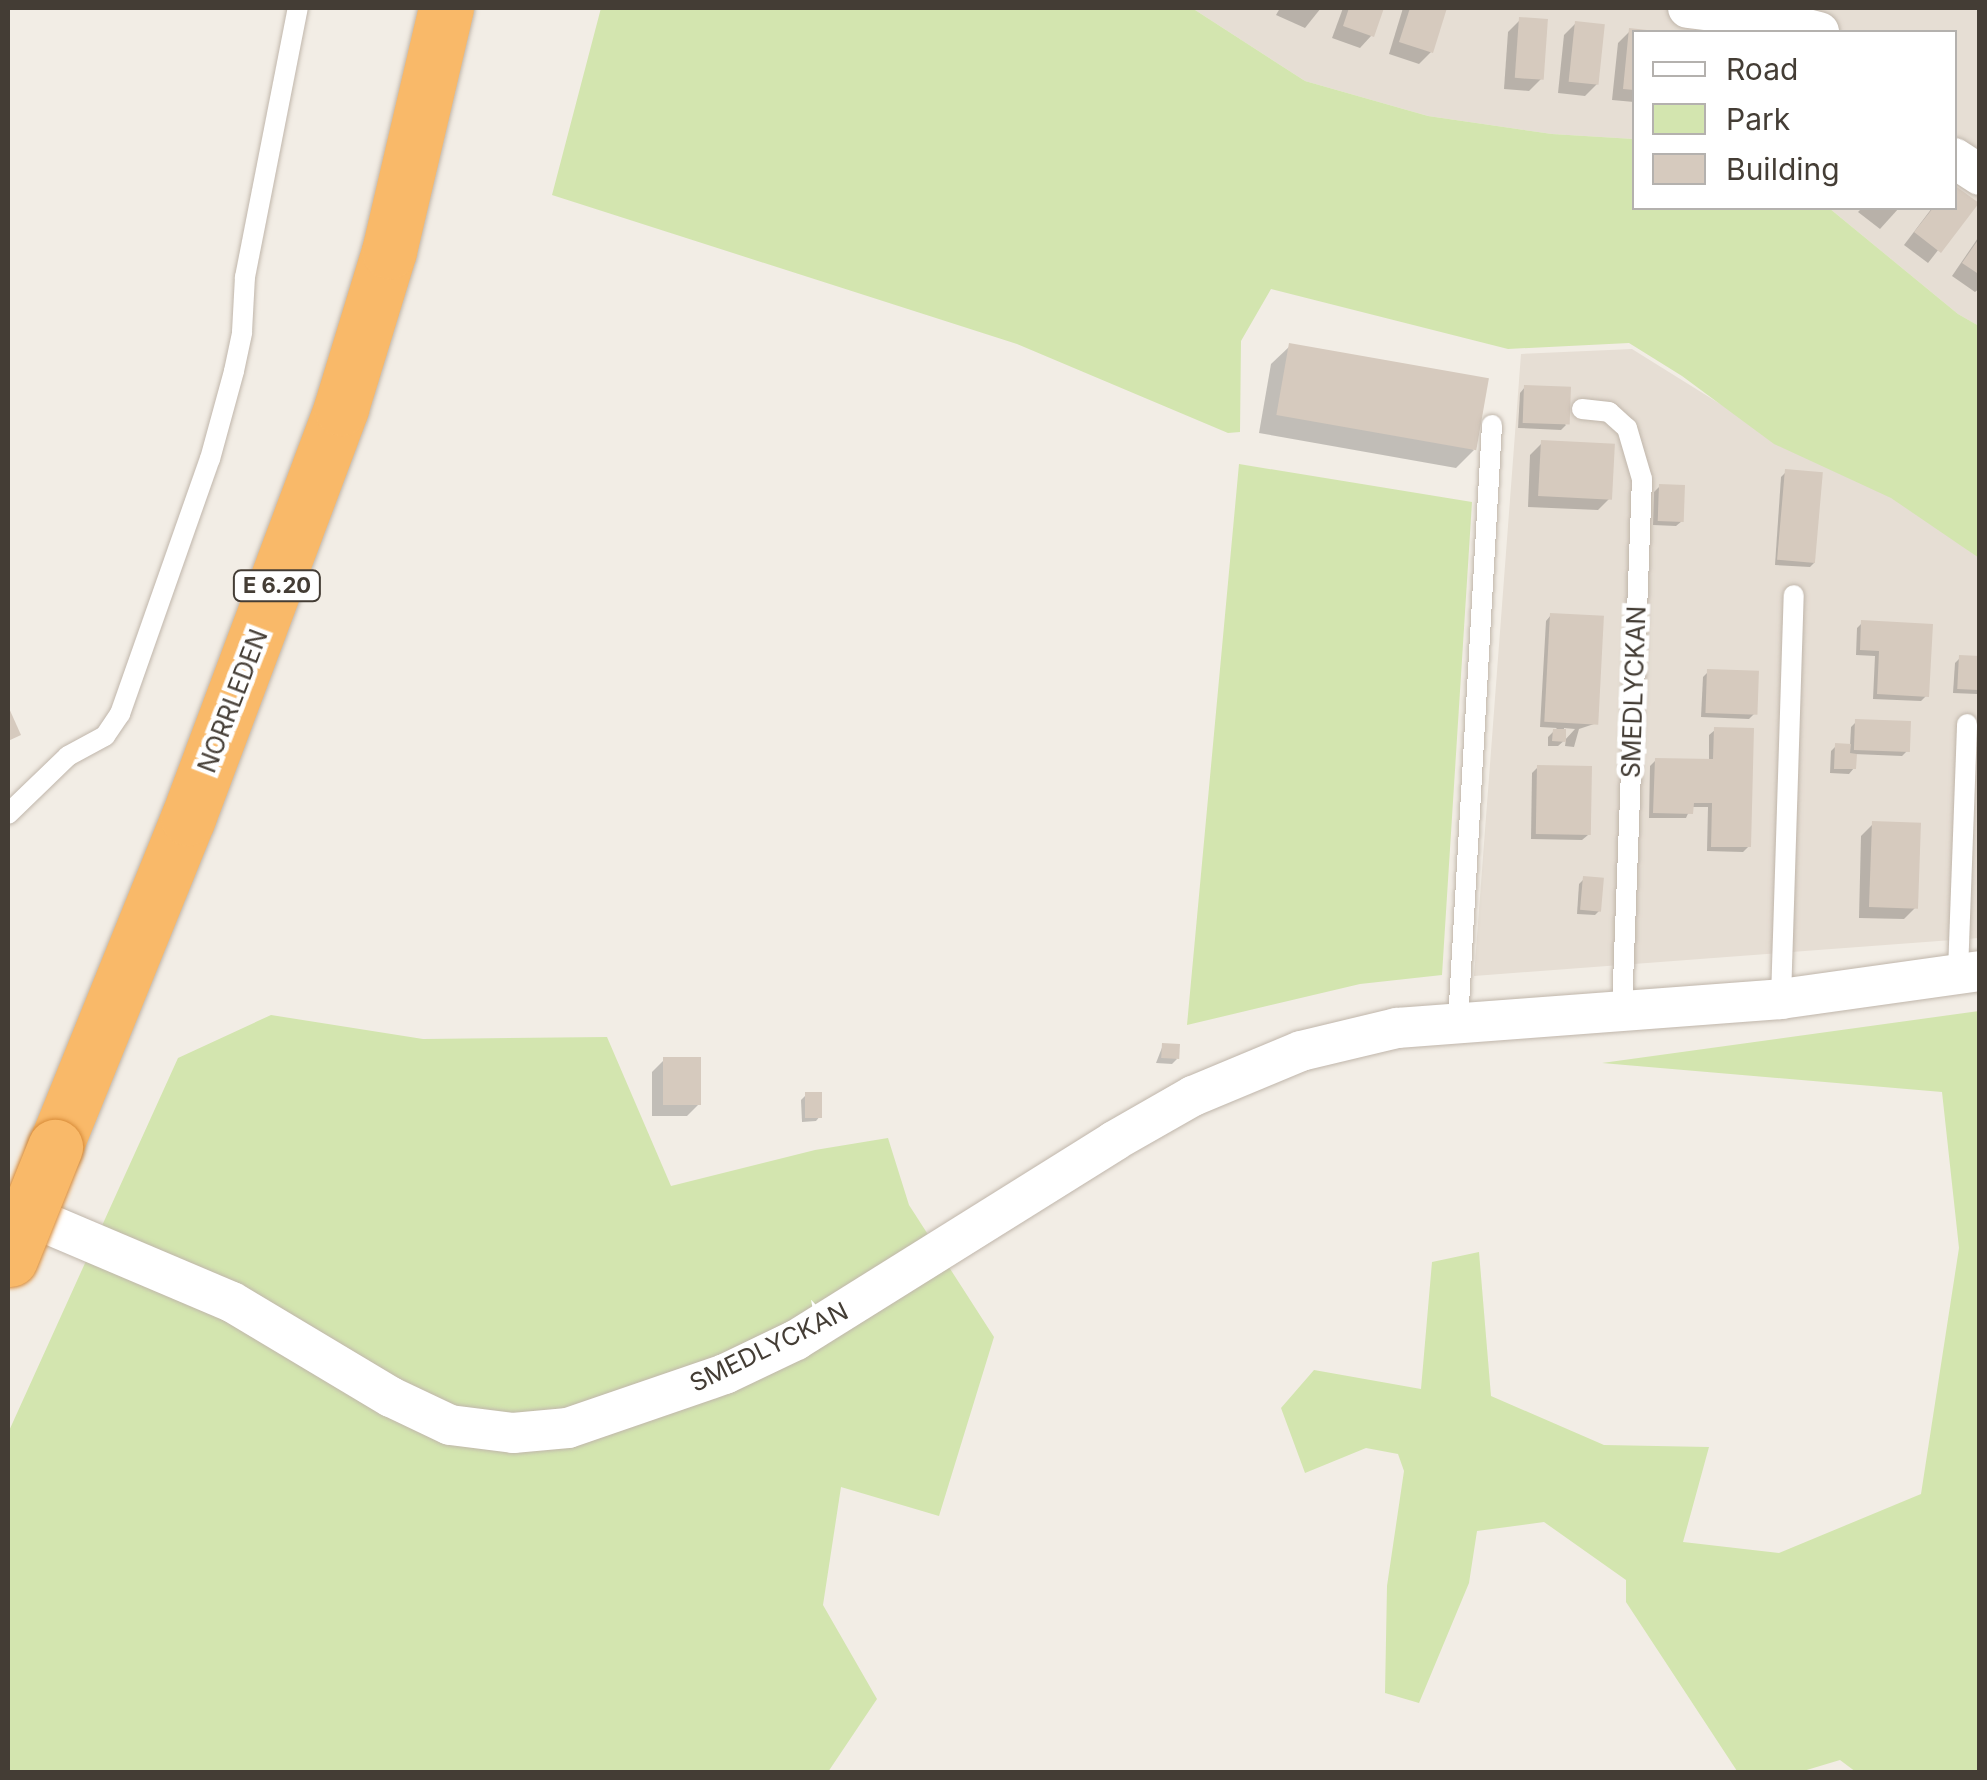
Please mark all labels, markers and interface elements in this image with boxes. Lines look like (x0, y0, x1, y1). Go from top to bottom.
legend (1632, 30, 1957, 210)
text: Road (1726, 51, 1798, 87)
text: Park (1726, 101, 1790, 137)
text: Building (1726, 151, 1840, 187)
road number: E 6.20 (232, 569, 322, 603)
street label: SMEDLYCKAN (1616, 605, 1652, 779)
street label: NORRLEDEN (192, 625, 274, 777)
street label: SMEDLYCKAN (685, 1296, 853, 1398)

